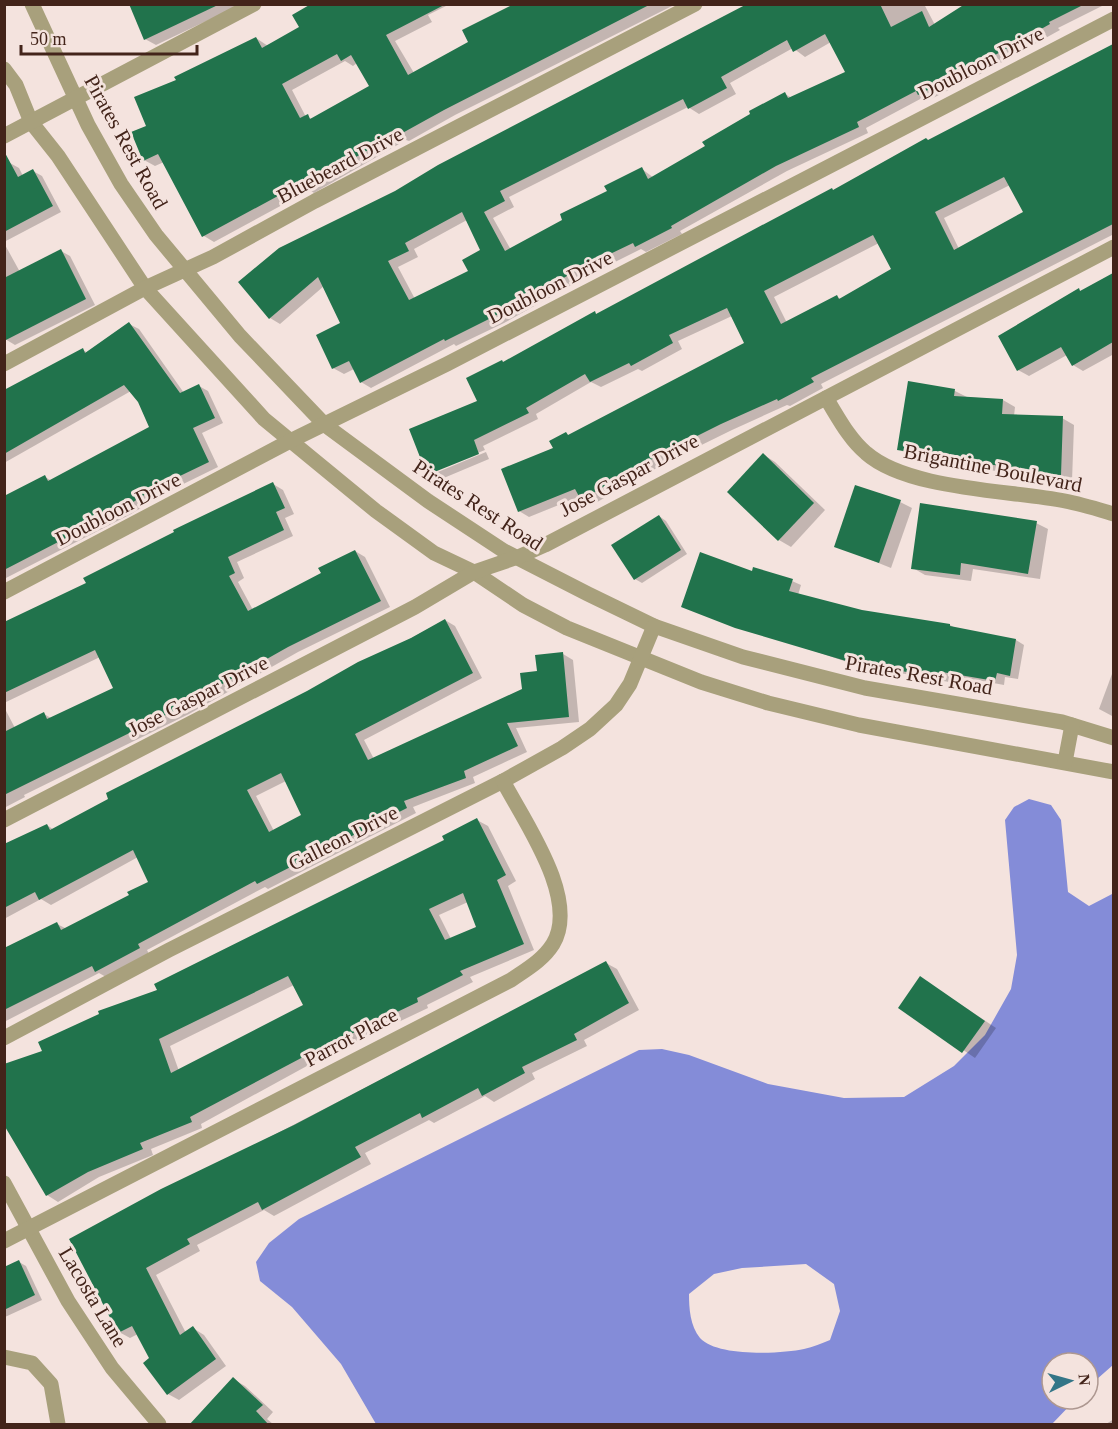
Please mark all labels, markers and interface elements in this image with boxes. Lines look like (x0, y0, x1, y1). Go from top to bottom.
scale bar (21, 18, 196, 56)
street label: Doubloon Drive (914, 21, 1048, 105)
text: 50 m (30, 29, 67, 49)
street label: Pirates Rest Road (79, 71, 173, 214)
street label: Bluebeard Drive (273, 122, 407, 208)
street label: Doubloon Drive (483, 245, 617, 329)
street label: Jose Gaspar Drive (555, 428, 703, 522)
street label: Brigantine Boulevard (902, 439, 1085, 497)
street label: Pirates Rest Road (409, 454, 548, 556)
street label: Doubloon Drive (51, 467, 185, 551)
street label: Jose Gaspar Drive (124, 650, 272, 742)
street label: Pirates Rest Road (843, 650, 995, 700)
street label: Galleon Drive (284, 800, 402, 876)
street label: Parrot Place (300, 1002, 402, 1072)
street label: Lacosta Lane (54, 1243, 132, 1351)
north arrow (1040, 1351, 1100, 1411)
text: N (1075, 1373, 1093, 1387)

